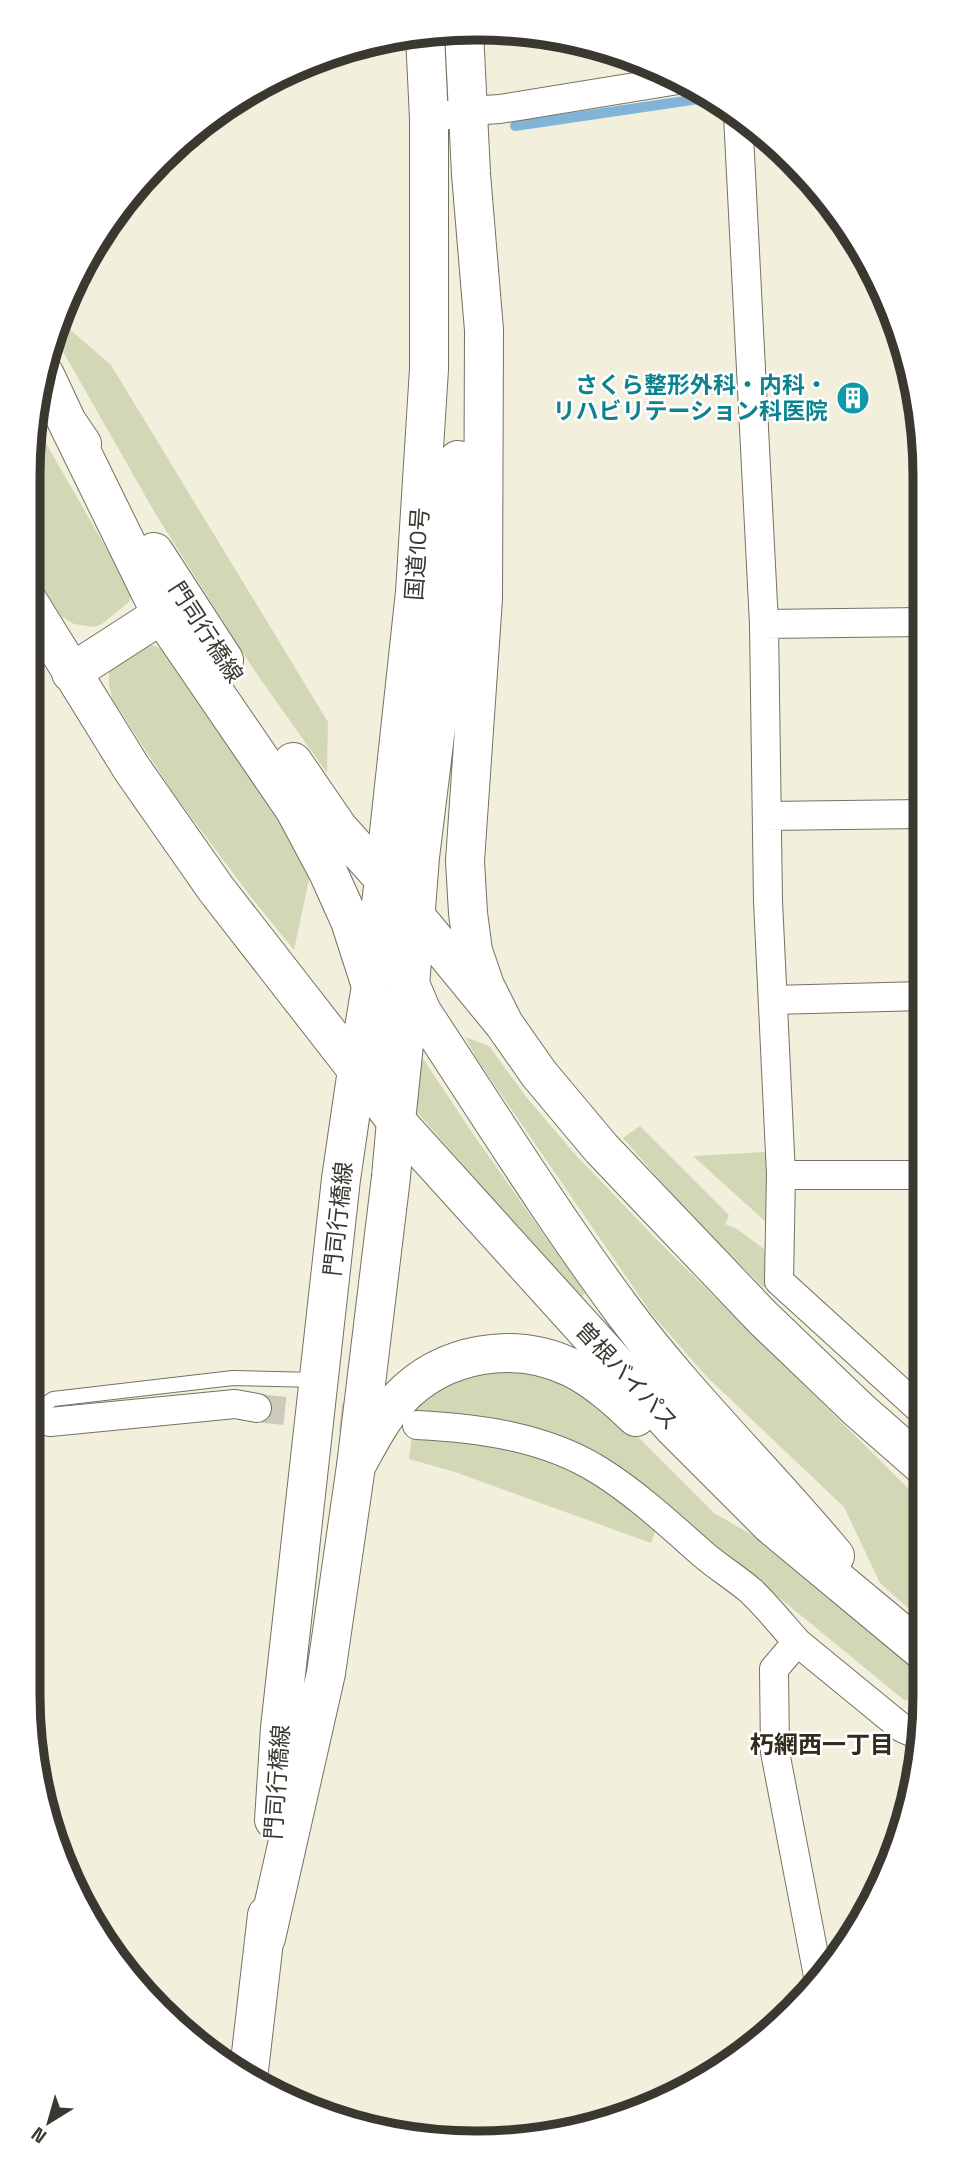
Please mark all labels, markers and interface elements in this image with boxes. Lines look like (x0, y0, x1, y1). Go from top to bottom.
place label: さくら整形外科・内科・ リハビリテーション科医院 (552, 370, 828, 426)
building icon: さくら整形外科・内科・ リハビリテーション科医院 (834, 379, 872, 417)
street label: 国道10号 (399, 506, 435, 602)
street label: 門司行橋線 (162, 576, 250, 688)
street label: 門司行橋線 (317, 1160, 359, 1278)
street label: 曽根バイパス (569, 1315, 685, 1437)
street label: 門司行橋線 (258, 1724, 296, 1840)
district label: 朽網西一丁目 (750, 1729, 894, 1760)
north arrow (14, 2087, 84, 2157)
text: N (26, 2121, 52, 2149)

